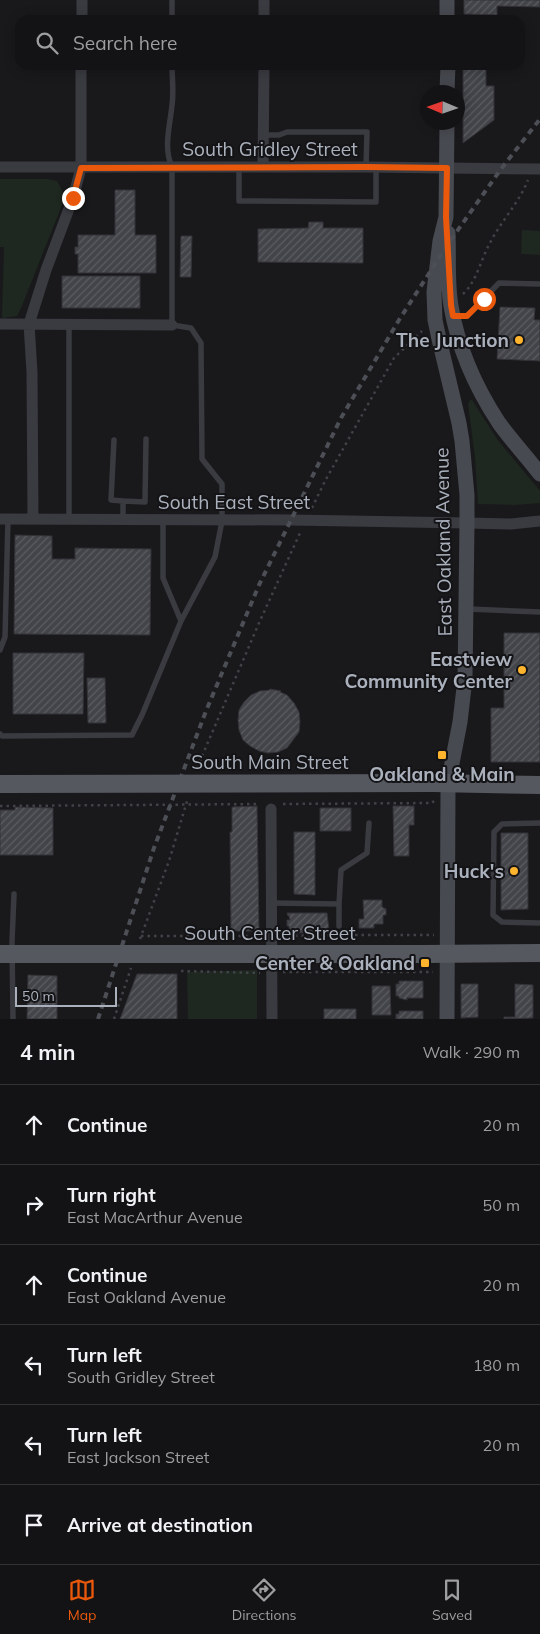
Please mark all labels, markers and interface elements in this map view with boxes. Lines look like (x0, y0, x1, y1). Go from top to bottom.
search box (15, 15, 525, 70)
icon: search (33, 29, 61, 57)
text: Search here (73, 31, 177, 55)
north arrow (420, 85, 465, 130)
street label: South Gridley Street (182, 137, 358, 161)
route end (62, 187, 85, 210)
route start (473, 288, 496, 311)
place label: The Junction (396, 328, 509, 352)
marker: The Junction (513, 334, 525, 346)
street label: East Oakland Avenue (429, 447, 457, 637)
street label: South East Street (158, 490, 310, 514)
place label: Eastview Community Center (344, 647, 513, 693)
marker: Eastview Community Center (516, 664, 528, 676)
marker: Oakland & Main (436, 749, 448, 761)
street label: South Main Street (191, 750, 349, 774)
place label: Oakland & Main (369, 762, 515, 786)
place label: Huck's (444, 859, 504, 883)
marker: Huck's (508, 865, 520, 877)
street label: South Center Street (184, 921, 356, 945)
place label: Center & Oakland (255, 951, 415, 975)
marker: Center & Oakland (419, 957, 431, 969)
scale bar (15, 984, 118, 1007)
text: 50 m (22, 987, 55, 1005)
text: 4 min (20, 1039, 75, 1065)
text: Walk · 290 m (422, 1042, 520, 1062)
icon: ahead (20, 1111, 48, 1139)
text: Continue (67, 1113, 147, 1137)
text: 20 m (483, 1115, 520, 1135)
text: Turn right (67, 1183, 156, 1207)
icon: right (20, 1191, 48, 1219)
text: 50 m (483, 1195, 520, 1215)
text: East MacArthur Avenue (67, 1207, 243, 1227)
text: Continue (67, 1263, 147, 1287)
icon: ahead (20, 1271, 48, 1299)
text: 20 m (483, 1275, 520, 1295)
text: East Oakland Avenue (67, 1287, 226, 1307)
text: Turn left (67, 1343, 142, 1367)
icon: left (20, 1351, 48, 1379)
text: 180 m (473, 1355, 520, 1375)
text: South Gridley Street (67, 1367, 215, 1387)
text: Turn left (67, 1423, 142, 1447)
icon: left (20, 1431, 48, 1459)
text: 20 m (483, 1435, 520, 1455)
text: East Jackson Street (67, 1447, 209, 1467)
icon: arrive (20, 1511, 48, 1539)
text: Arrive at destination (67, 1513, 253, 1537)
tab: Map (68, 1576, 96, 1624)
tab: Directions (232, 1576, 297, 1624)
tab: Saved (432, 1576, 472, 1624)

